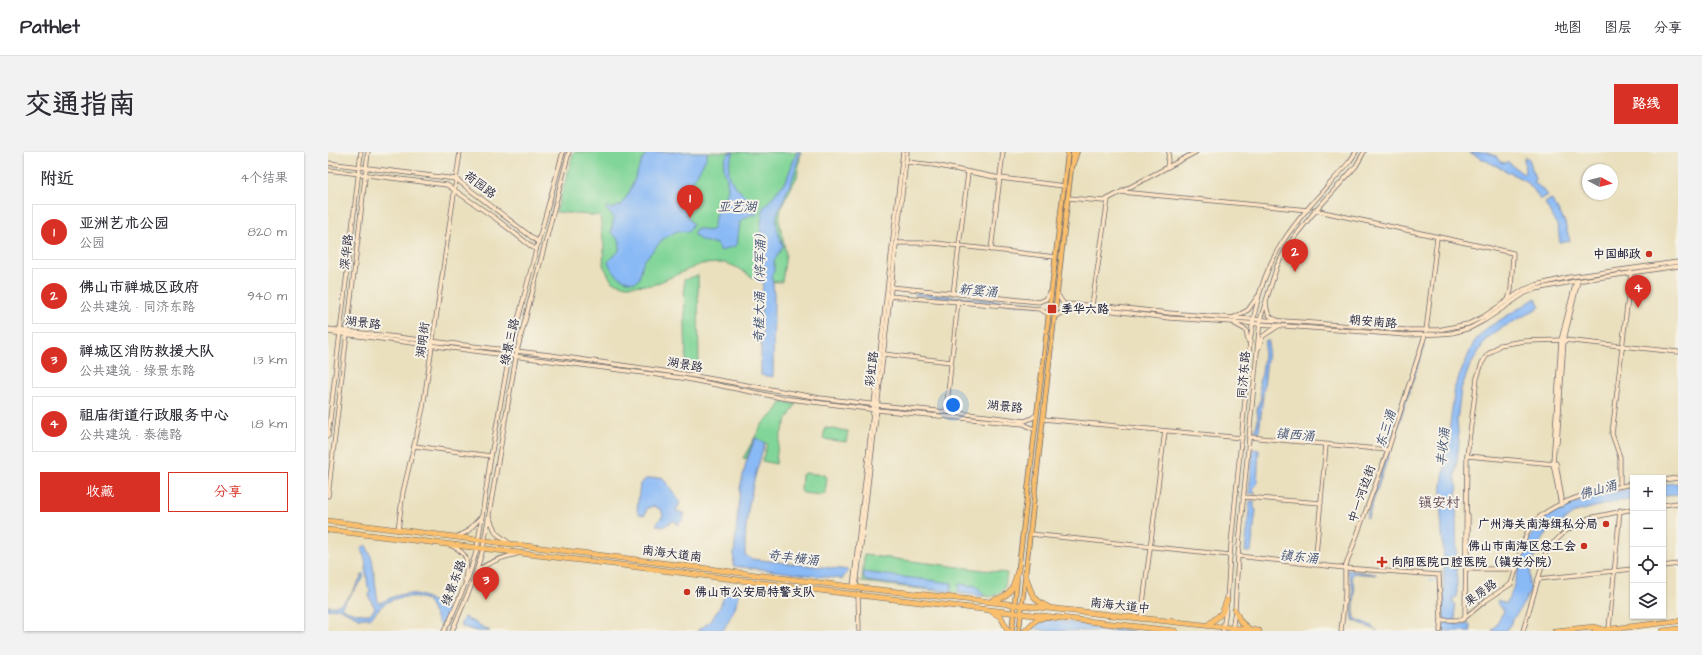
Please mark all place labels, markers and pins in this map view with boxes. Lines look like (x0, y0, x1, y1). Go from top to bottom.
pin: 1 (677, 185, 703, 218)
pin: 2 (1282, 239, 1308, 272)
place label: 中国邮政 (1593, 246, 1641, 263)
marker: 中国邮政 (1644, 249, 1654, 259)
pin: 4 (1625, 275, 1651, 308)
place label: 季华六路 (1061, 301, 1109, 318)
marker: 季华六路 (1046, 303, 1058, 315)
place label: 广州海关南海缉私分局 (1478, 516, 1598, 533)
marker: 广州海关南海缉私分局 (1601, 519, 1611, 529)
place label: 佛山市南海区总工会 (1468, 538, 1576, 555)
marker: 佛山市南海区总工会 (1579, 541, 1589, 551)
place label: 向阳医院口腔医院（镇安分院） (1391, 554, 1559, 571)
marker: 向阳医院口腔医院（镇安分院） (1376, 556, 1388, 568)
pin: 3 (473, 567, 499, 600)
place label: 佛山市公安局特警支队 (695, 584, 815, 601)
marker: 佛山市公安局特警支队 (682, 587, 692, 597)

